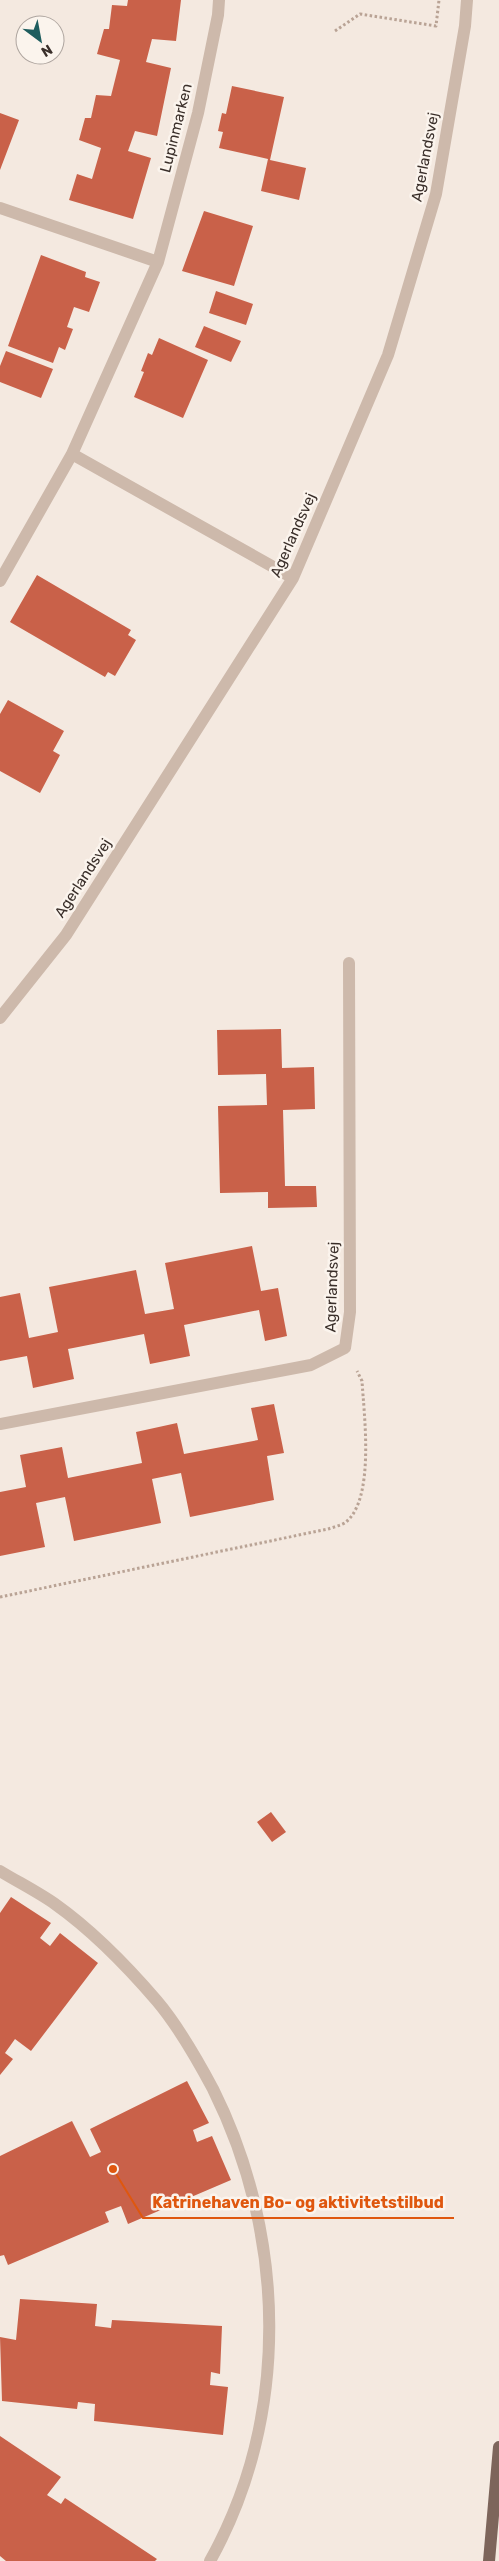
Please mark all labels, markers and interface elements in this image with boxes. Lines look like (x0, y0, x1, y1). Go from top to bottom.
north arrow (15, 15, 65, 65)
text: N (38, 41, 55, 60)
street label: Lupinmarken (156, 82, 196, 174)
street label: Agerlandsvej (408, 111, 442, 203)
street label: Agerlandsvej (266, 490, 320, 580)
street label: Agerlandsvej (51, 835, 115, 921)
street label: Agerlandsvej (321, 1241, 343, 1333)
callout: Katrinehaven Bo- og aktivitetstilbud (143, 2187, 454, 2218)
text: Katrinehaven Bo- og aktivitetstilbud (152, 2193, 444, 2212)

